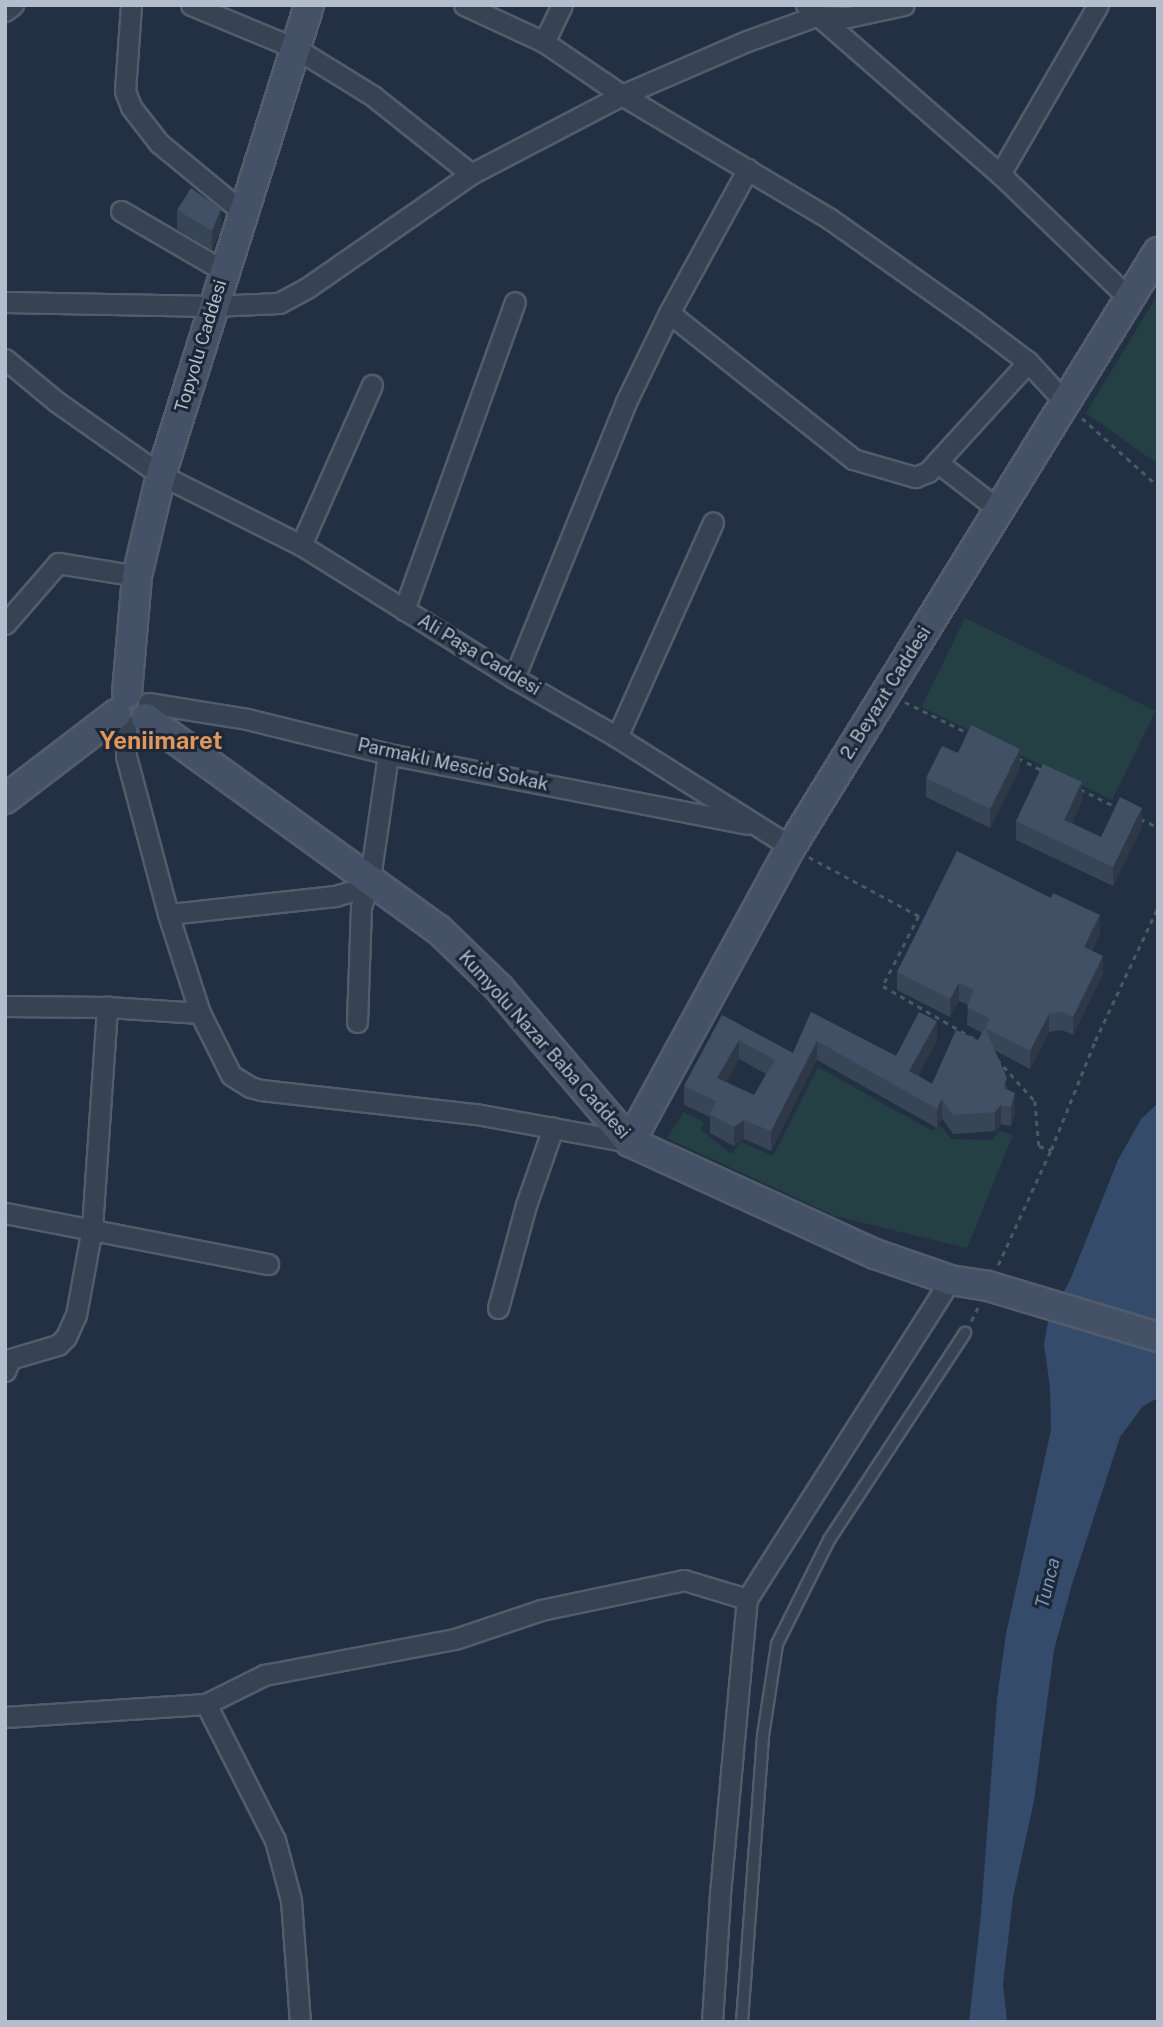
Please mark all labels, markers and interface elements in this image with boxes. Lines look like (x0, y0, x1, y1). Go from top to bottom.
street label: Topyolu Caddesi (171, 277, 231, 415)
street label: Ali Paşa Caddesi (414, 610, 544, 700)
street label: 2. Beyazıt Caddesi (836, 623, 936, 763)
district label: Yeniimaret (99, 727, 223, 755)
street label: Parmaklı Mescid Sokak (356, 734, 550, 796)
street label: Kumyolu Nazar Baba Caddesi (454, 947, 634, 1143)
water label: Tunca (1031, 1555, 1065, 1611)

